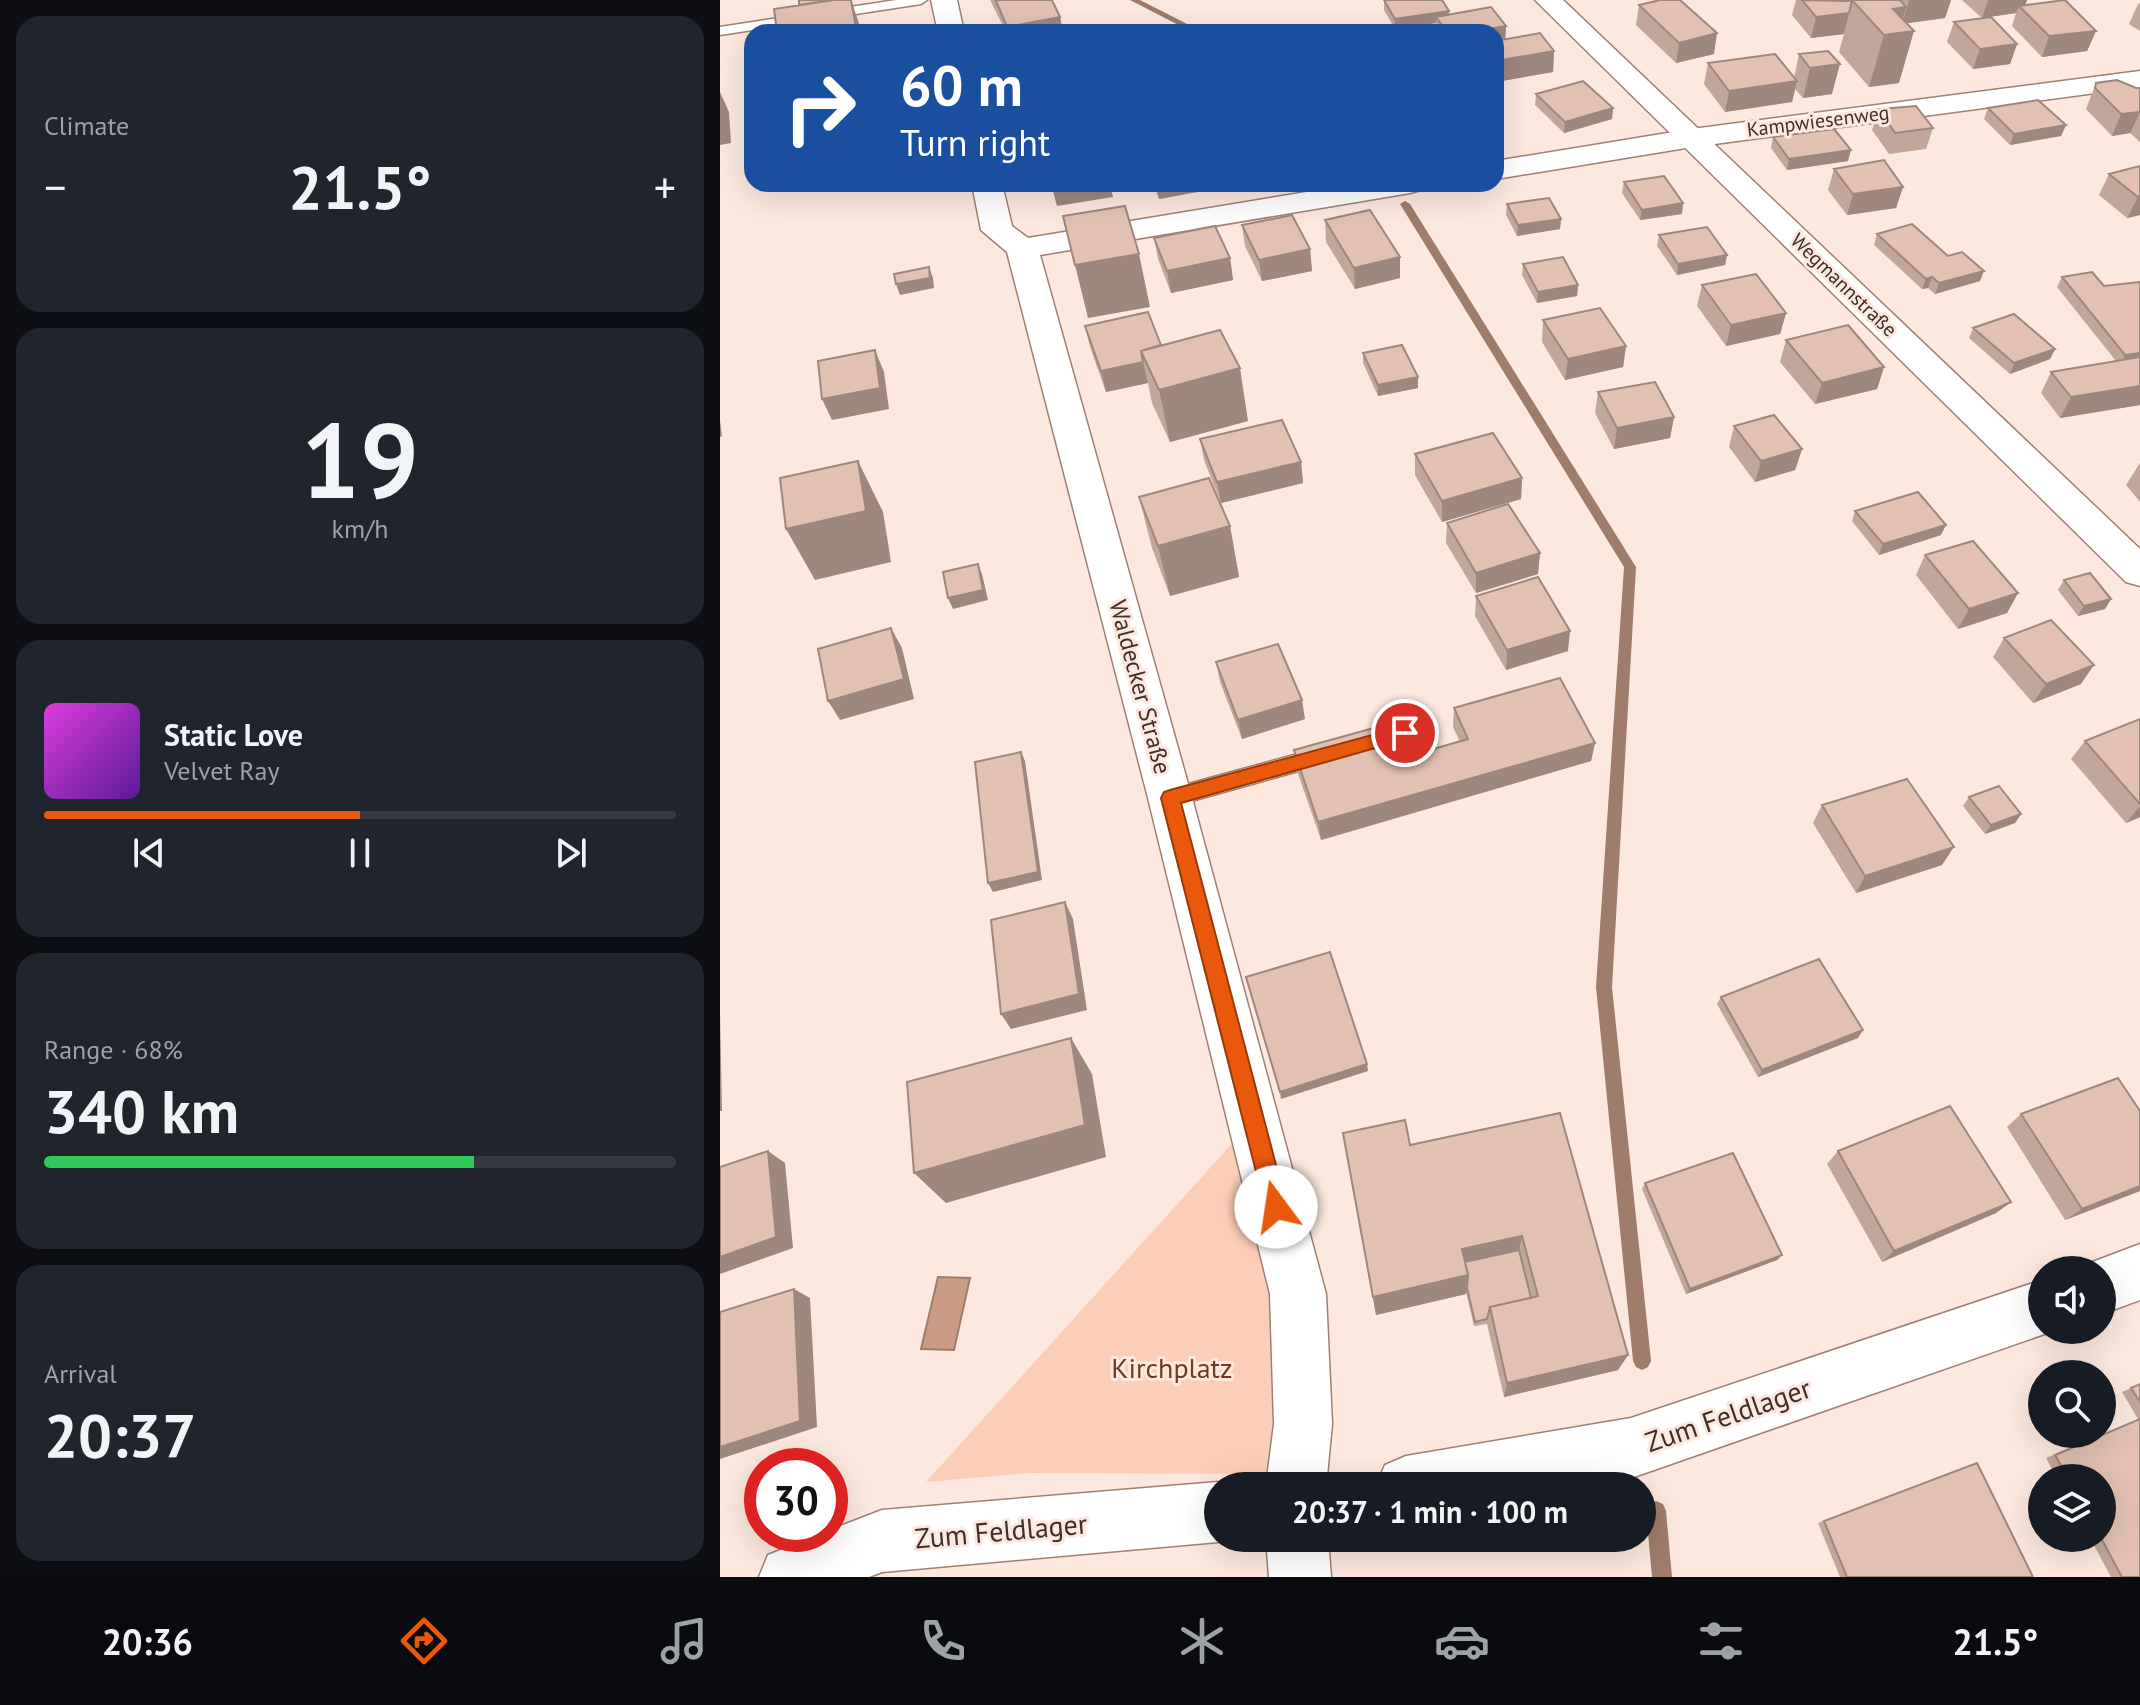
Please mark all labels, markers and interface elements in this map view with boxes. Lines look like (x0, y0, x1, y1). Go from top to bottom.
text: 60 m (900, 49, 1023, 121)
icon: right (768, 56, 872, 160)
street label: Kampwiesenweg (1745, 99, 1891, 143)
text: Climate (44, 109, 129, 142)
text: Turn right (900, 119, 1050, 166)
text: 21.5° (288, 148, 432, 226)
text: − (44, 158, 66, 215)
text: + (654, 158, 676, 215)
street label: Wegmannstraße (1785, 228, 1903, 342)
text: 19 (301, 392, 419, 527)
text: km/h (332, 512, 389, 545)
street label: Waldecker Straße (1102, 597, 1179, 777)
pin (1371, 699, 1439, 767)
icon: arrive (1383, 711, 1427, 755)
text: Static Love (164, 715, 303, 754)
text: Velvet Ray (164, 754, 280, 787)
icon: previous (127, 831, 171, 875)
icon: pause (338, 831, 382, 875)
icon: next (549, 831, 593, 875)
text: Range · 68% (44, 1033, 183, 1066)
text: 340 km (44, 1072, 239, 1150)
position arrow (1234, 1165, 1318, 1249)
map controls (2028, 1256, 2116, 1552)
button: sound (2028, 1256, 2116, 1344)
park label: Kirchplatz (1111, 1349, 1233, 1386)
text: Arrival (44, 1357, 117, 1390)
button: search (2028, 1360, 2116, 1448)
street label: Zum Feldlager (1640, 1369, 1816, 1460)
text: 20:37 (44, 1396, 196, 1474)
speed limit sign: 30 (744, 1448, 848, 1552)
button: layers (2028, 1464, 2116, 1552)
text: 20:37 · 1 min · 100 m (1292, 1492, 1568, 1531)
street label: Zum Feldlager (913, 1505, 1089, 1556)
icon: directions (396, 1613, 452, 1669)
icon: music (656, 1613, 712, 1669)
icon: phone (915, 1613, 971, 1669)
icon: climate (1174, 1613, 1230, 1669)
icon: car (1434, 1613, 1490, 1669)
icon: filters (1693, 1613, 1749, 1669)
text: 20:36 (102, 1618, 193, 1665)
text: 21.5° (1952, 1618, 2038, 1665)

